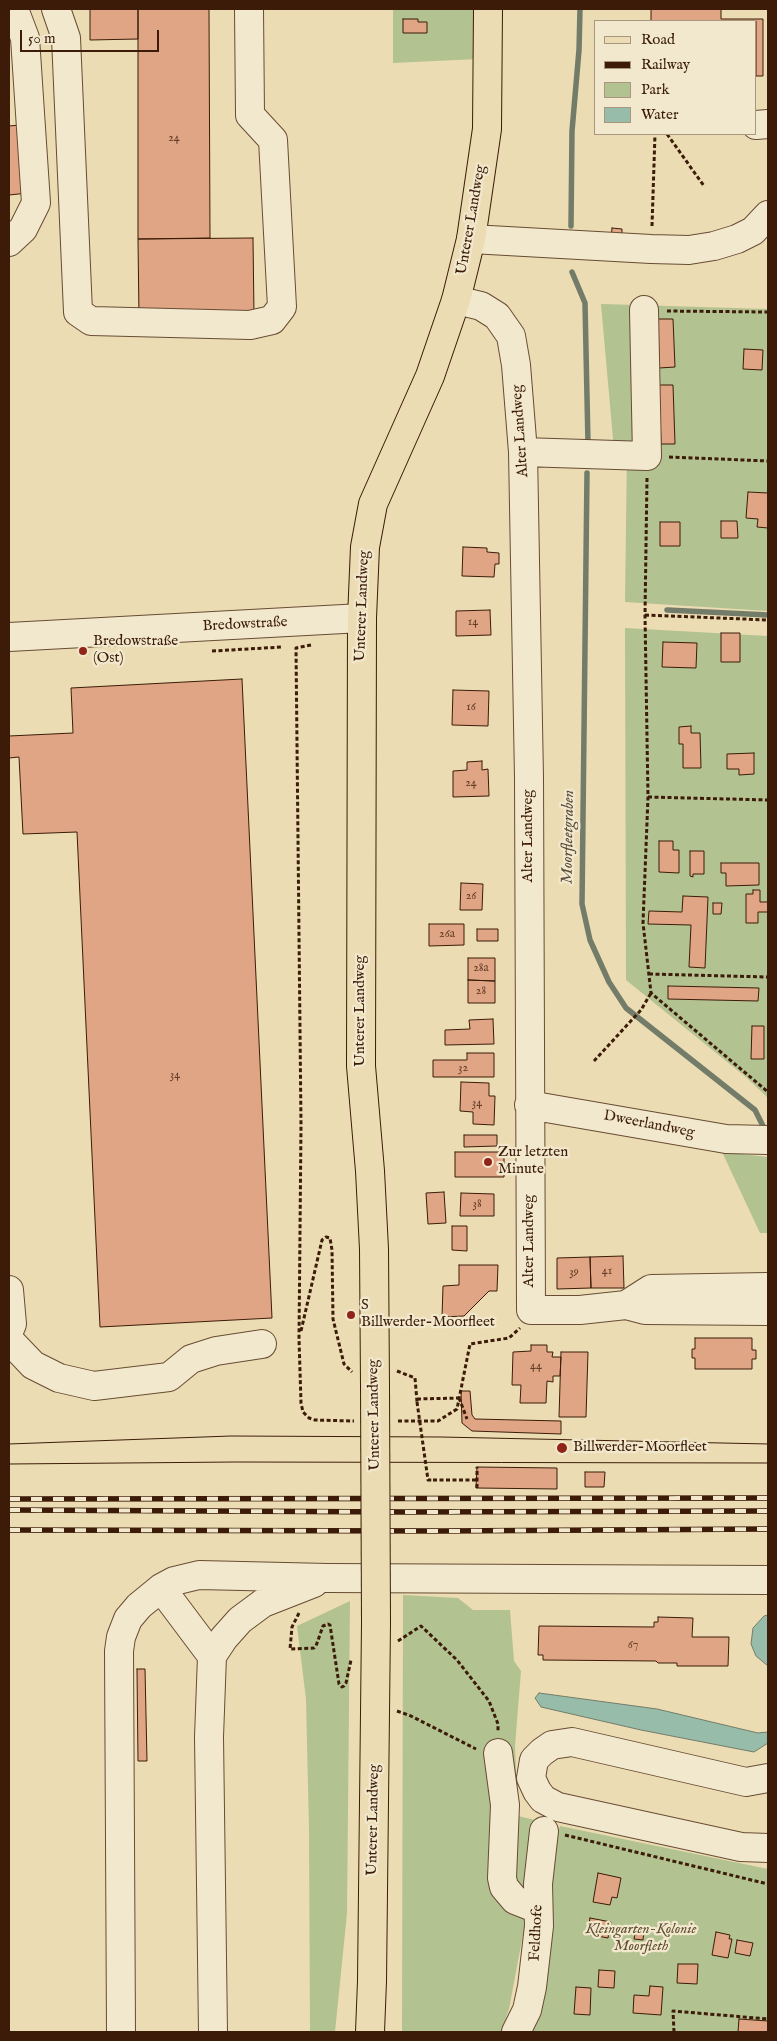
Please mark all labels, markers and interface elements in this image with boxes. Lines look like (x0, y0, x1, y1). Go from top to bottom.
scale bar (22, 20, 161, 52)
legend (594, 20, 757, 135)
text: 50 m (28, 29, 56, 48)
text: Road (641, 30, 675, 49)
text: Railway (641, 55, 690, 74)
text: Park (641, 80, 670, 99)
text: Water (641, 105, 678, 124)
house number: 24 (168, 132, 180, 146)
street label: Unterer Landweg (453, 164, 491, 276)
street label: Alter Landweg (509, 384, 533, 478)
street label: Unterer Landweg (352, 550, 374, 662)
street label: Bredowstraße (202, 614, 288, 636)
house number: 14 (468, 616, 478, 630)
place label: Bredowstraße (Ost) (93, 633, 178, 668)
marker: Bredowstraße (Ost) (77, 645, 89, 657)
house number: 16 (466, 701, 476, 715)
house number: 24 (465, 777, 477, 791)
street label: Alter Landweg (520, 790, 538, 882)
water label: Moorfleetgraben (559, 790, 579, 884)
house number: 26 (466, 890, 476, 904)
house number: 26a (439, 928, 455, 942)
street label: Unterer Landweg (352, 955, 370, 1067)
house number: 28a (473, 962, 489, 976)
house number: 28 (476, 985, 486, 999)
house number: 32 (458, 1062, 468, 1076)
house number: 34 (170, 1069, 180, 1083)
house number: 34 (472, 1097, 482, 1111)
street label: Dweerlandweg (602, 1107, 696, 1143)
place label: Zur letzten Minute (498, 1144, 568, 1179)
marker: Zur letzten Minute (482, 1156, 494, 1168)
street label: Alter Landweg (521, 1195, 539, 1287)
house number: 38 (472, 1198, 482, 1212)
house number: 41 (602, 1265, 612, 1279)
house number: 39 (569, 1266, 579, 1280)
place label: S Billwerder-Moorfleet (361, 1297, 495, 1332)
marker: S Billwerder-Moorfleet (345, 1309, 357, 1321)
street label: Unterer Landweg (365, 1359, 385, 1471)
house number: 44 (530, 1360, 542, 1374)
place label: Billwerder-Moorfleet (573, 1439, 707, 1457)
marker: Billwerder-Moorfleet (555, 1441, 569, 1455)
house number: 67 (628, 1639, 638, 1653)
street label: Unterer Landweg (364, 1764, 384, 1876)
street label: Feldhofe (527, 1904, 547, 1962)
park label: Kleingarten-Kolonie Moorfleth (585, 1921, 697, 1956)

